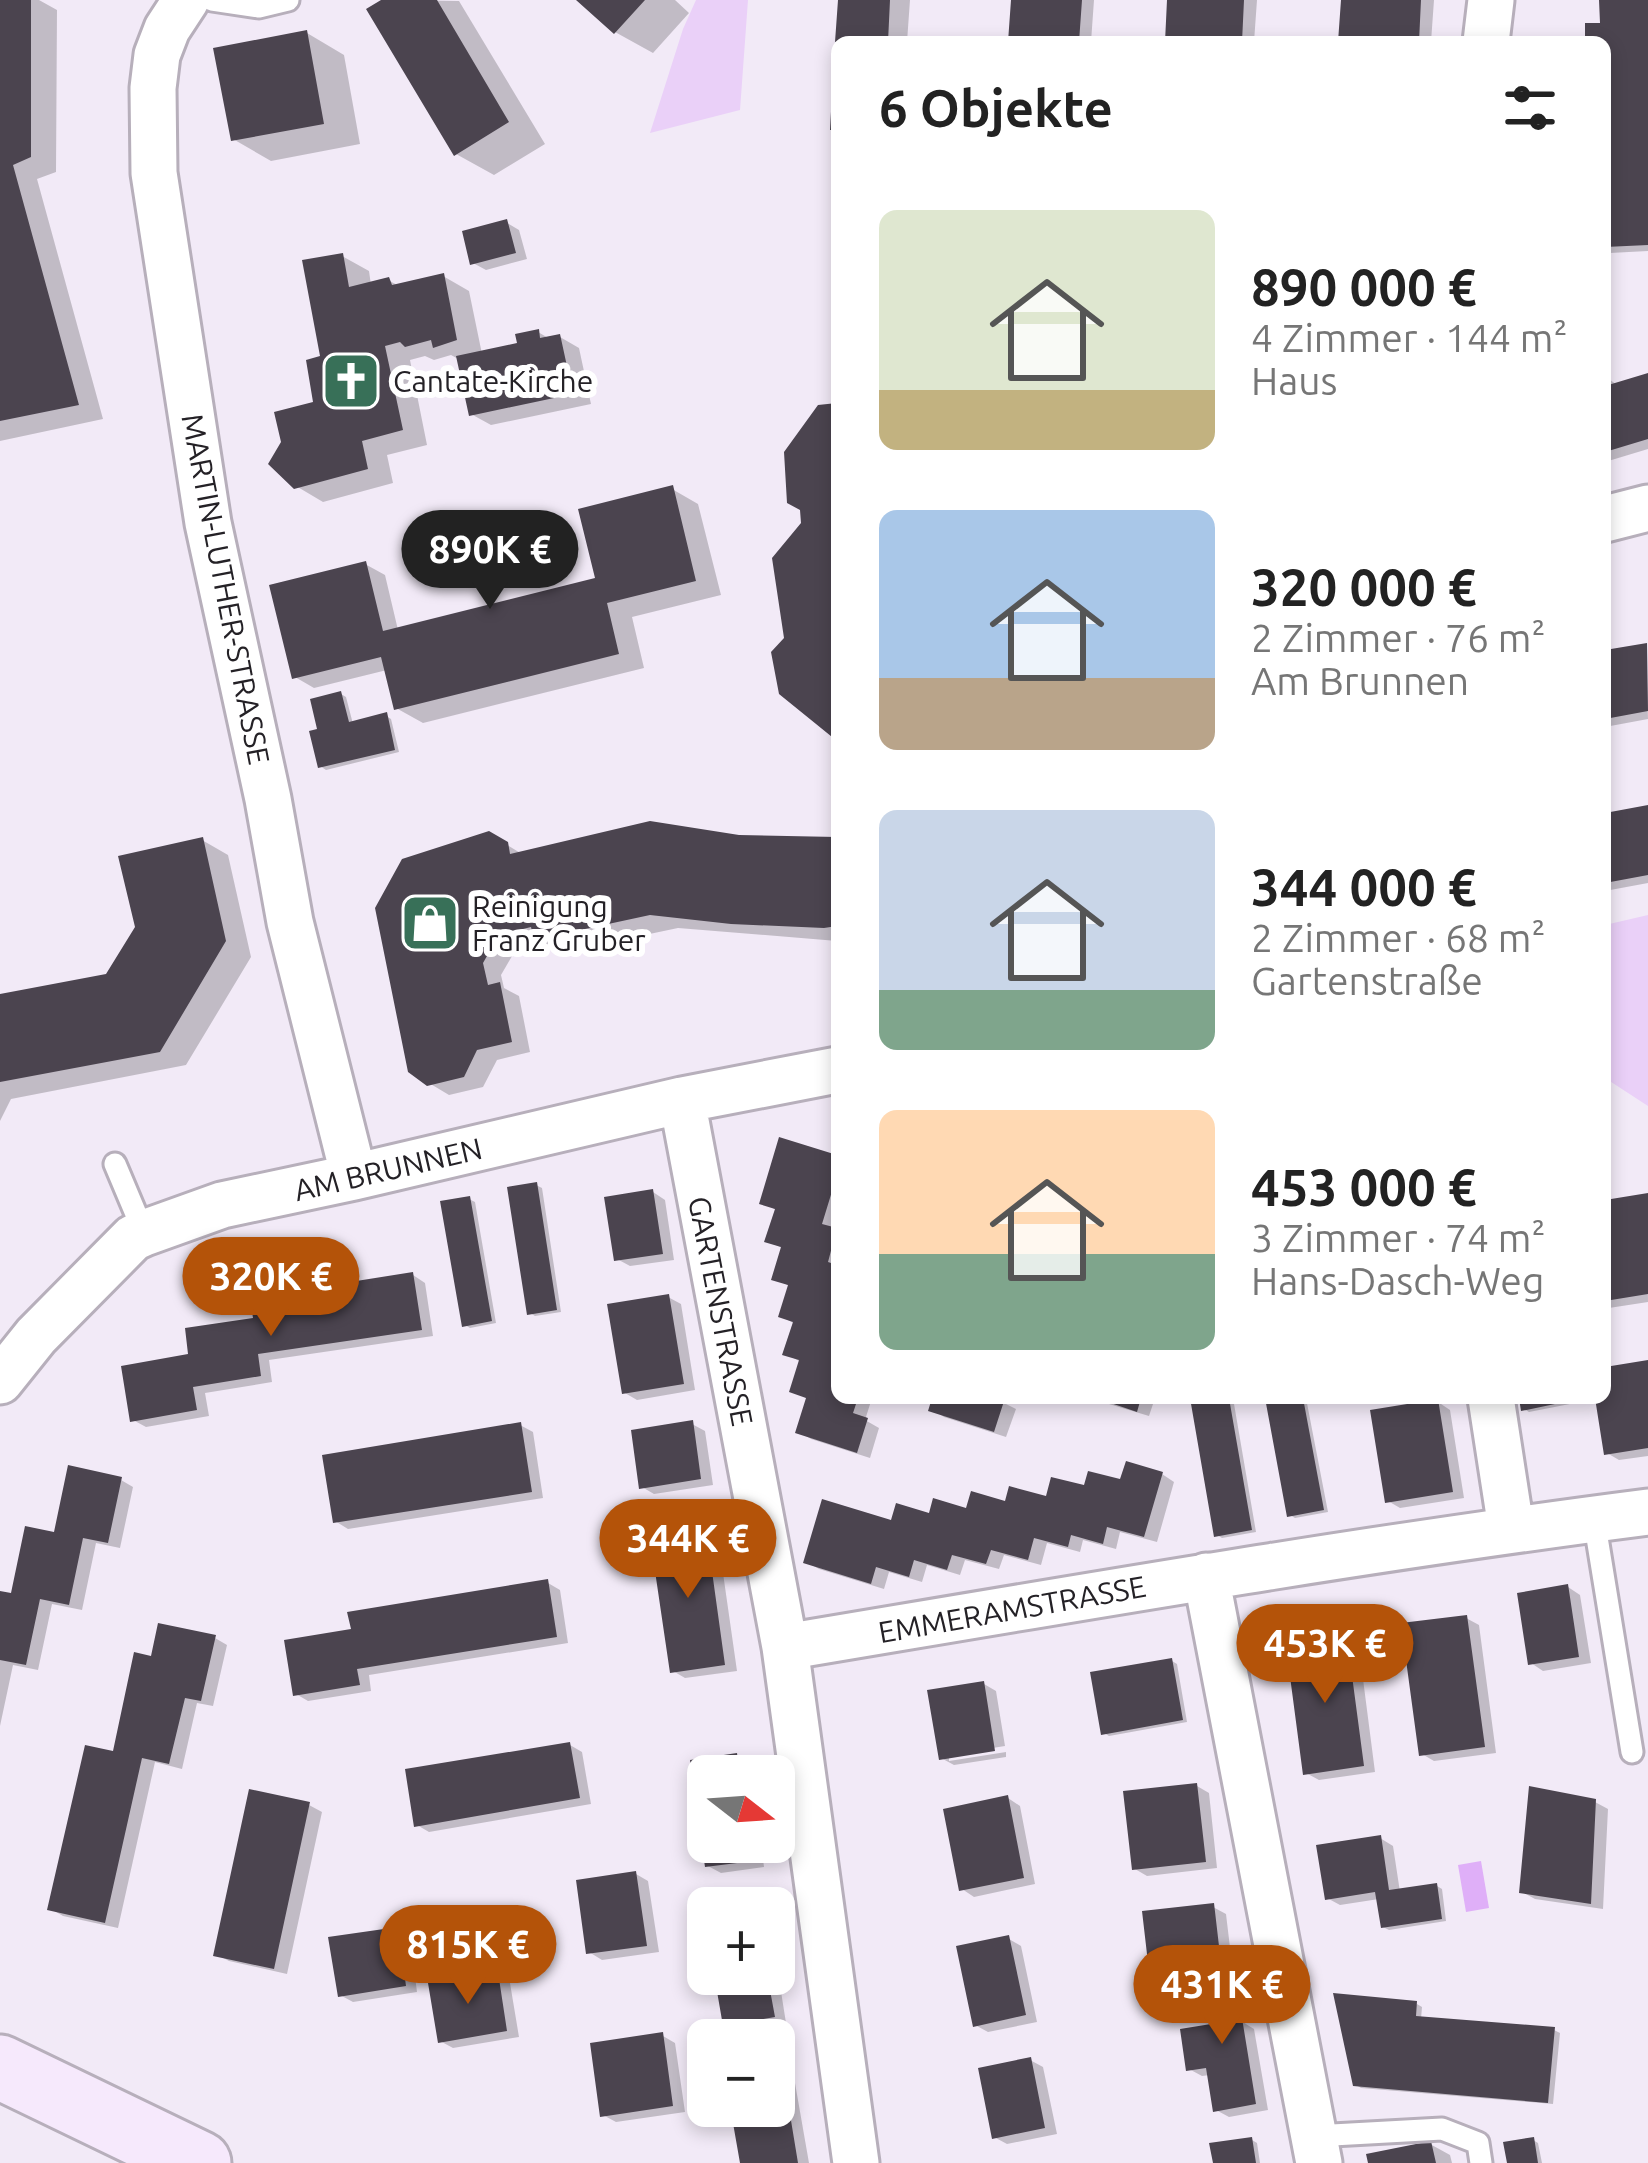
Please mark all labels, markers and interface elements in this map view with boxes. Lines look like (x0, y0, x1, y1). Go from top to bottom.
icon: filters (1497, 75, 1563, 141)
text: 6 Objekte (879, 79, 1113, 137)
icon: home (975, 258, 1119, 402)
text: 890 000 € (1251, 258, 1477, 316)
text: 4 Zimmer · 144 m² (1251, 316, 1568, 359)
church icon: Cantate-Kirche (320, 350, 382, 412)
text: Haus (1251, 359, 1337, 402)
place label: Cantate-Kirche (393, 364, 593, 398)
street label: MARTIN-LUTHER-STRASSE (175, 411, 277, 767)
pin: 890K € (392, 510, 588, 612)
text: 890K € (428, 527, 552, 570)
icon: home (975, 558, 1119, 702)
text: 320 000 € (1251, 558, 1477, 616)
text: 2 Zimmer · 76 m² (1251, 616, 1546, 659)
text: Am Brunnen (1251, 659, 1469, 702)
icon: home (975, 858, 1119, 1002)
text: 344 000 € (1251, 858, 1477, 916)
place label: Reinigung Franz Gruber (472, 889, 646, 957)
shop icon: Reinigung Franz Gruber (399, 892, 461, 954)
text: 2 Zimmer · 68 m² (1251, 916, 1546, 959)
text: Gartenstraße (1251, 959, 1483, 1002)
street label: AM BRUNNEN (291, 1131, 485, 1207)
icon: home (975, 1158, 1119, 1302)
text: 453 000 € (1251, 1158, 1477, 1216)
street label: GARTENSTRASSE (682, 1193, 760, 1429)
text: 3 Zimmer · 74 m² (1251, 1216, 1546, 1259)
pin: 320K € (173, 1237, 369, 1339)
text: 320K € (209, 1254, 333, 1297)
text: Hans-Dasch-Weg (1251, 1259, 1544, 1302)
pin: 344K € (590, 1499, 786, 1601)
text: 344K € (626, 1516, 750, 1559)
street label: EMMERAMSTRASSE (876, 1569, 1148, 1649)
pin: 453K € (1227, 1604, 1423, 1706)
text: 453K € (1263, 1621, 1387, 1664)
north arrow (687, 1755, 795, 1863)
map controls (687, 1755, 795, 2127)
button: + (687, 1887, 795, 1995)
pin: 815K € (370, 1905, 566, 2007)
text: 815K € (406, 1922, 530, 1965)
pin: 431K € (1124, 1945, 1320, 2047)
text: 431K € (1160, 1962, 1284, 2005)
button: − (687, 2019, 795, 2127)

